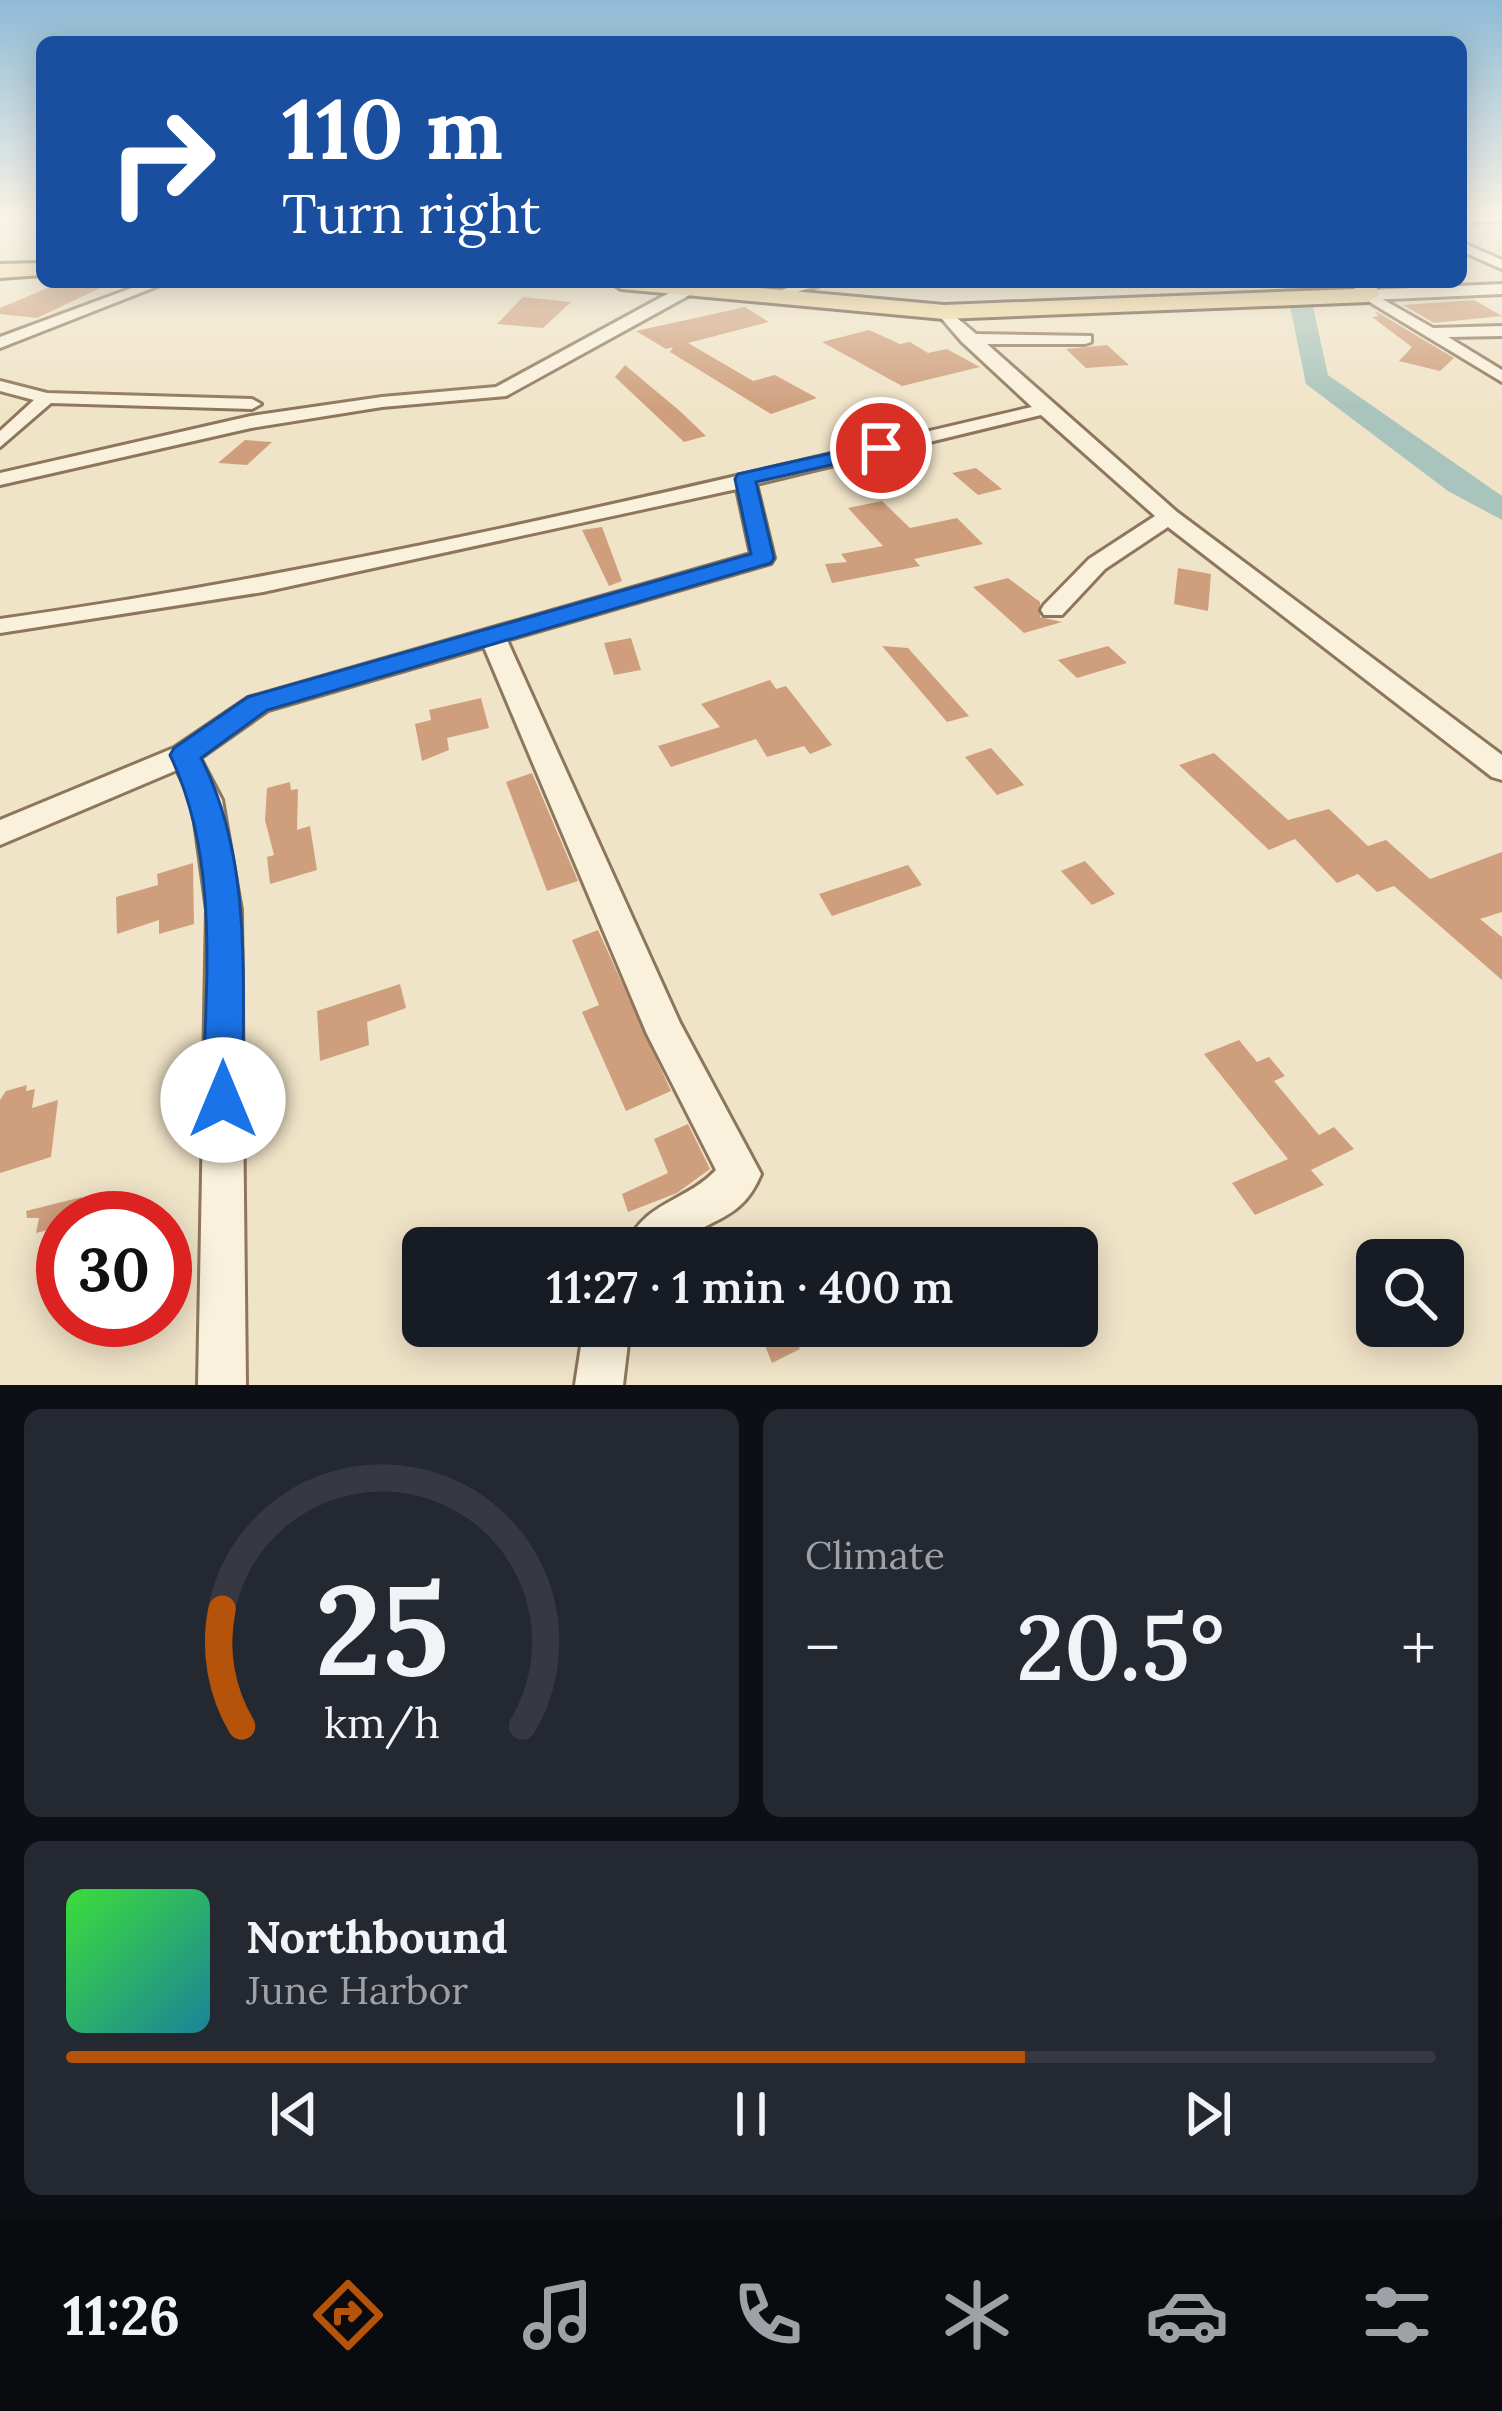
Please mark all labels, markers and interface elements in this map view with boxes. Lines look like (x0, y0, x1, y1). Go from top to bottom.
text: 110 m (282, 74, 503, 182)
icon: right (84, 84, 240, 240)
text: Turn right (282, 179, 541, 248)
pin (830, 397, 932, 499)
icon: arrive (848, 415, 914, 481)
position arrow (160, 1037, 286, 1163)
speed limit sign: 30 (36, 1191, 192, 1347)
map controls (1356, 1239, 1464, 1347)
button: search (1356, 1239, 1464, 1347)
text: 11:27 · 1 min · 400 m (547, 1258, 953, 1315)
text: Climate (805, 1530, 945, 1580)
text: 25 (315, 1549, 448, 1709)
text: 20.5° (1016, 1589, 1225, 1705)
text: − (805, 1605, 840, 1689)
text: + (1401, 1605, 1436, 1689)
text: km/h (324, 1695, 439, 1750)
text: Northbound (246, 1908, 508, 1965)
text: June Harbor (246, 1965, 468, 2015)
icon: previous (261, 2081, 327, 2147)
icon: pause (718, 2081, 784, 2147)
icon: next (1175, 2081, 1241, 2147)
icon: directions (306, 2273, 390, 2357)
icon: music (516, 2273, 600, 2357)
icon: phone (726, 2273, 810, 2357)
icon: climate (935, 2273, 1019, 2357)
icon: car (1145, 2273, 1229, 2357)
icon: filters (1355, 2273, 1439, 2357)
text: 11:26 (63, 2281, 180, 2350)

